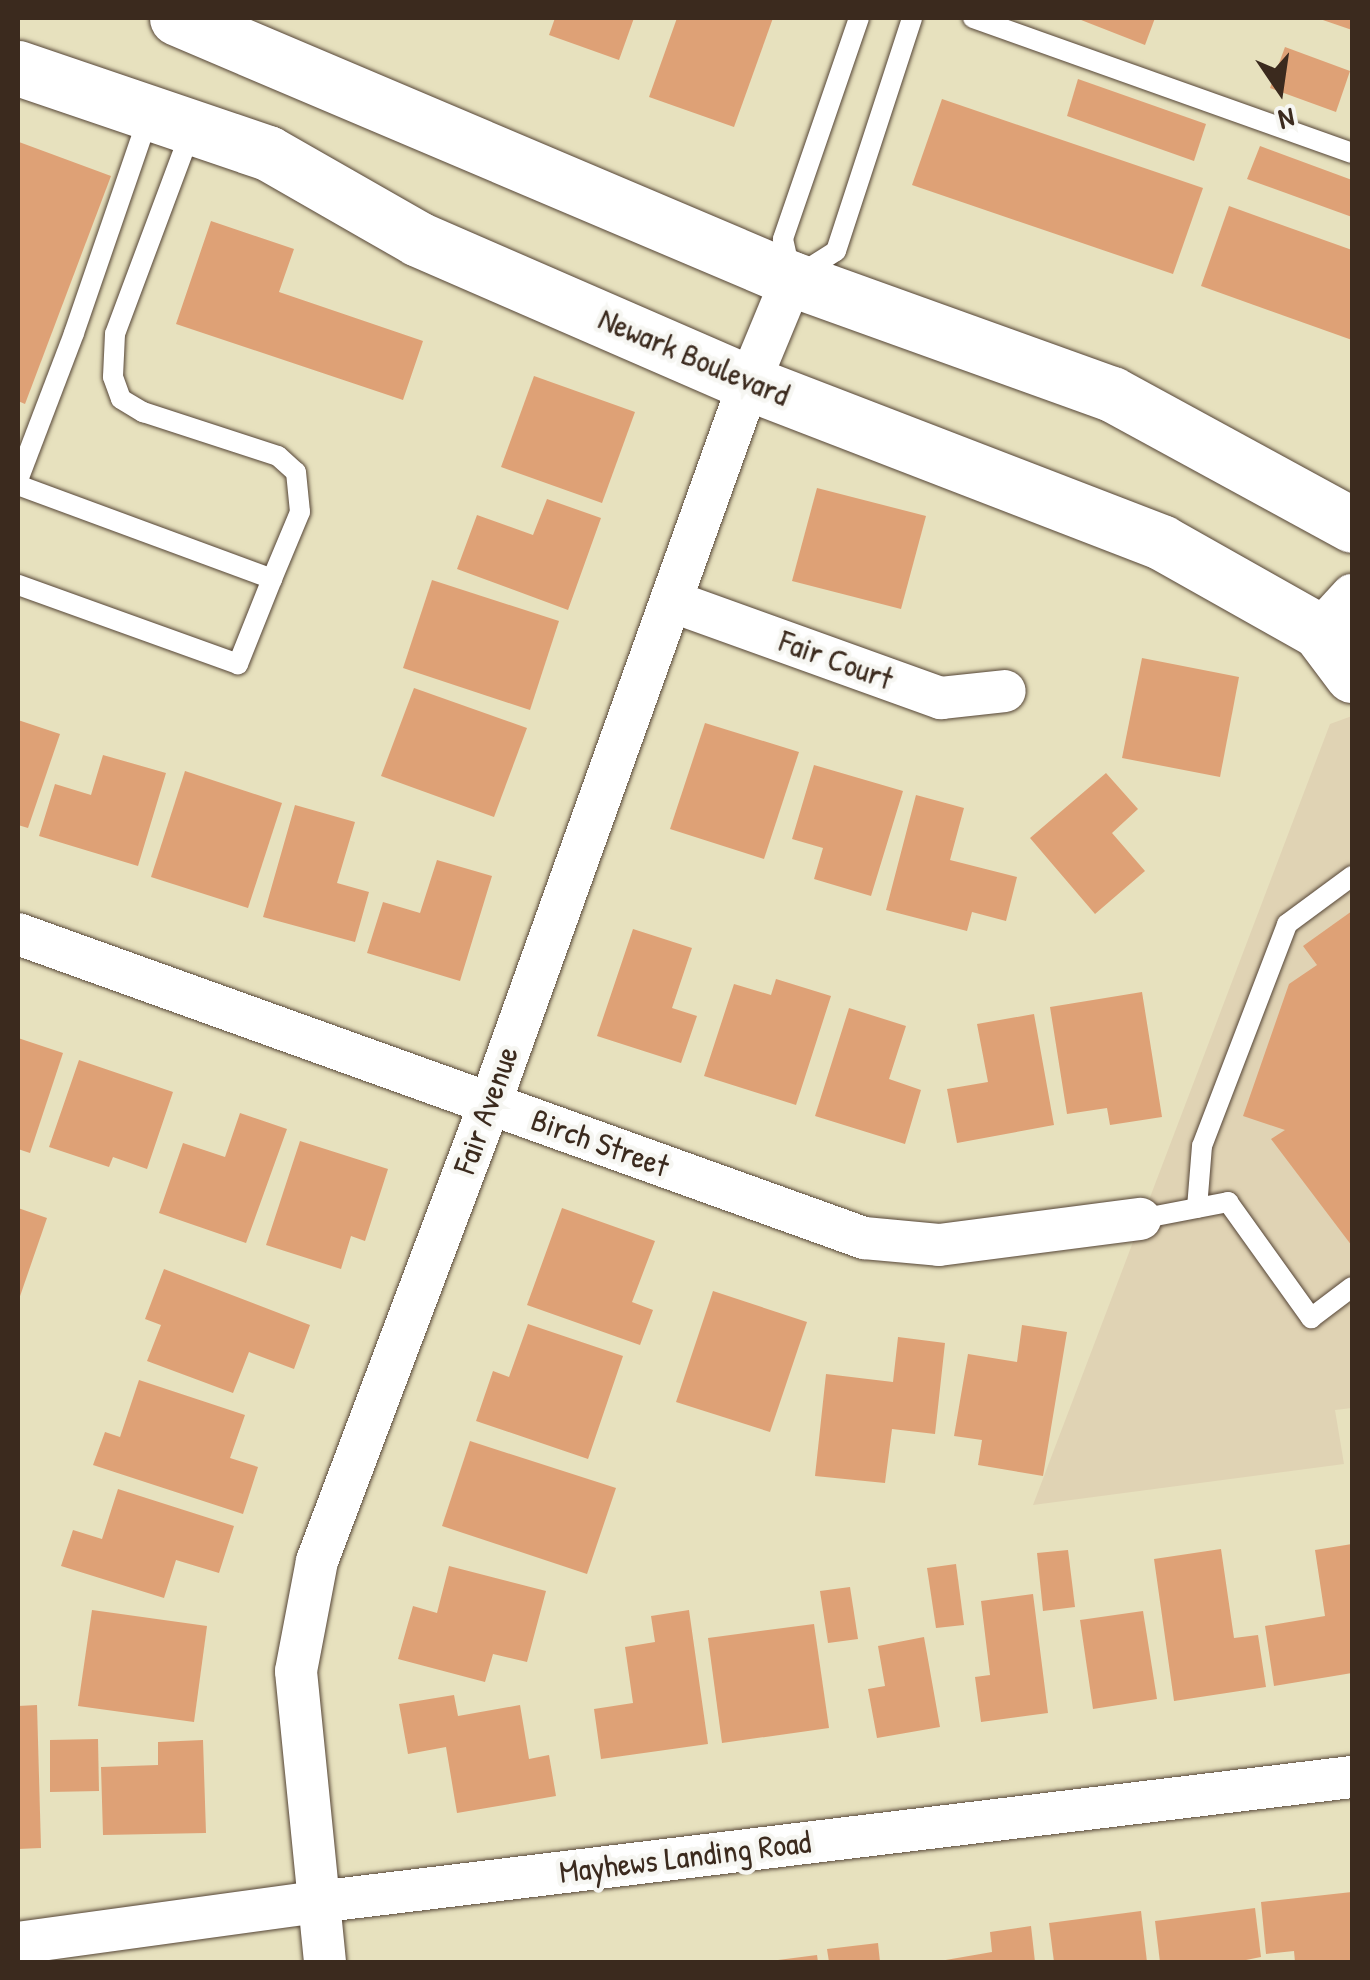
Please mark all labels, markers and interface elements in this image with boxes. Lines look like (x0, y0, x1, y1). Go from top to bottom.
north arrow (1230, 40, 1330, 140)
text: N (1275, 99, 1298, 139)
street label: Newark Boulevard (593, 300, 795, 414)
street label: Fair Court (774, 622, 898, 698)
street label: Fair Avenue (445, 1041, 527, 1179)
street label: Birch Street (526, 1100, 674, 1186)
street label: Mayhews Landing Road (557, 1823, 813, 1891)

